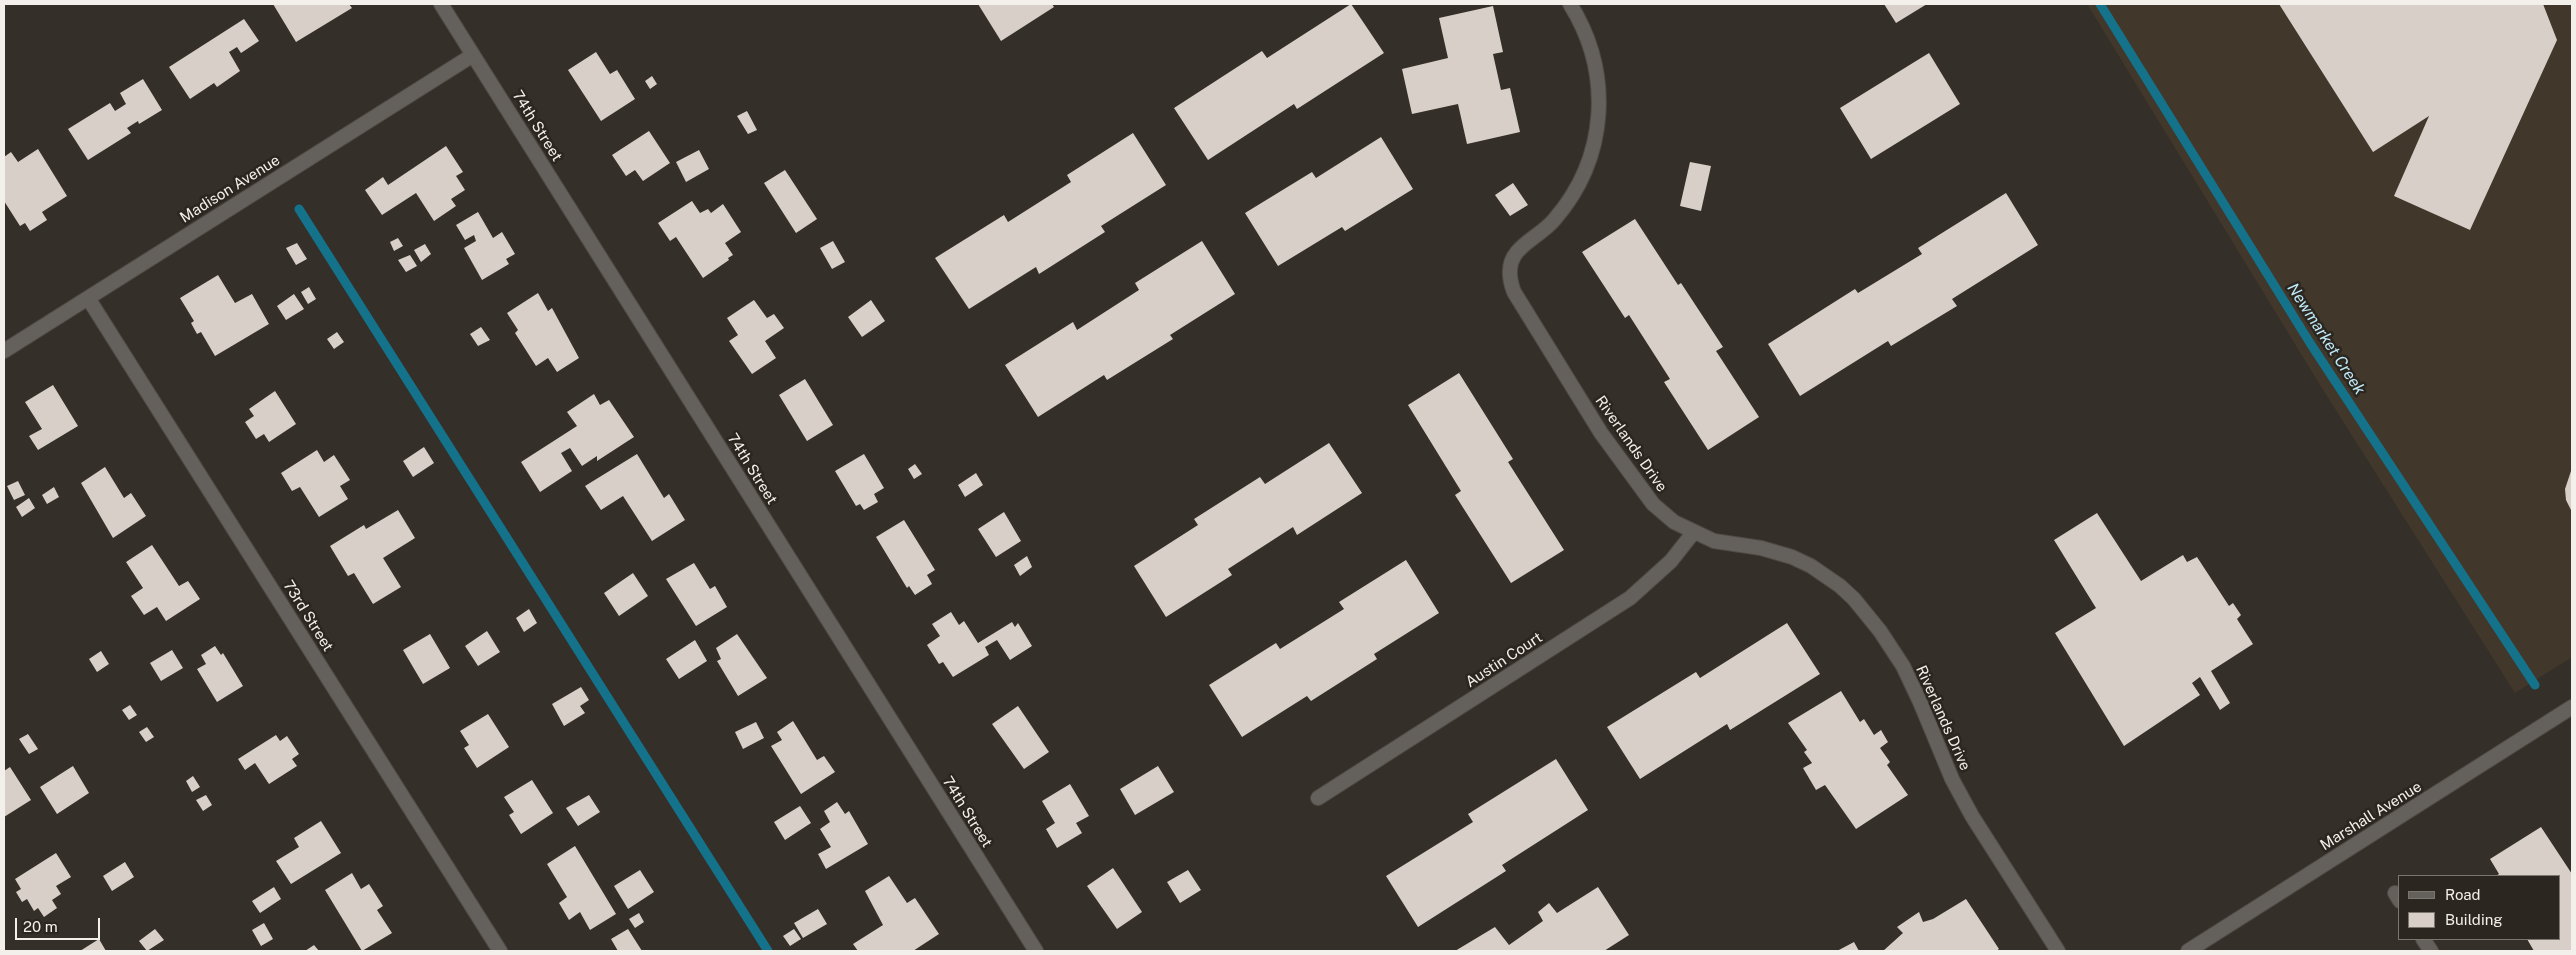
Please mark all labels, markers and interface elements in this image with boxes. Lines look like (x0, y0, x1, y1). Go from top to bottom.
street label: 74th Street (508, 87, 566, 165)
street label: Madison Avenue (177, 151, 283, 227)
water label: Newmarket Creek (2283, 280, 2369, 398)
street label: Riverlands Drive (1591, 393, 1671, 495)
street label: 74th Street (723, 430, 781, 508)
street label: 73rd Street (279, 577, 337, 655)
street label: Austin Court (1462, 629, 1546, 691)
street label: Riverlands Drive (1912, 663, 1974, 773)
street label: 74th Street (938, 773, 996, 851)
street label: Marshall Avenue (2317, 778, 2425, 854)
legend (2398, 875, 2561, 940)
text: Road (2445, 886, 2481, 903)
scale bar (18, 908, 102, 940)
text: Building (2445, 911, 2503, 928)
text: 20 m (23, 918, 58, 935)

